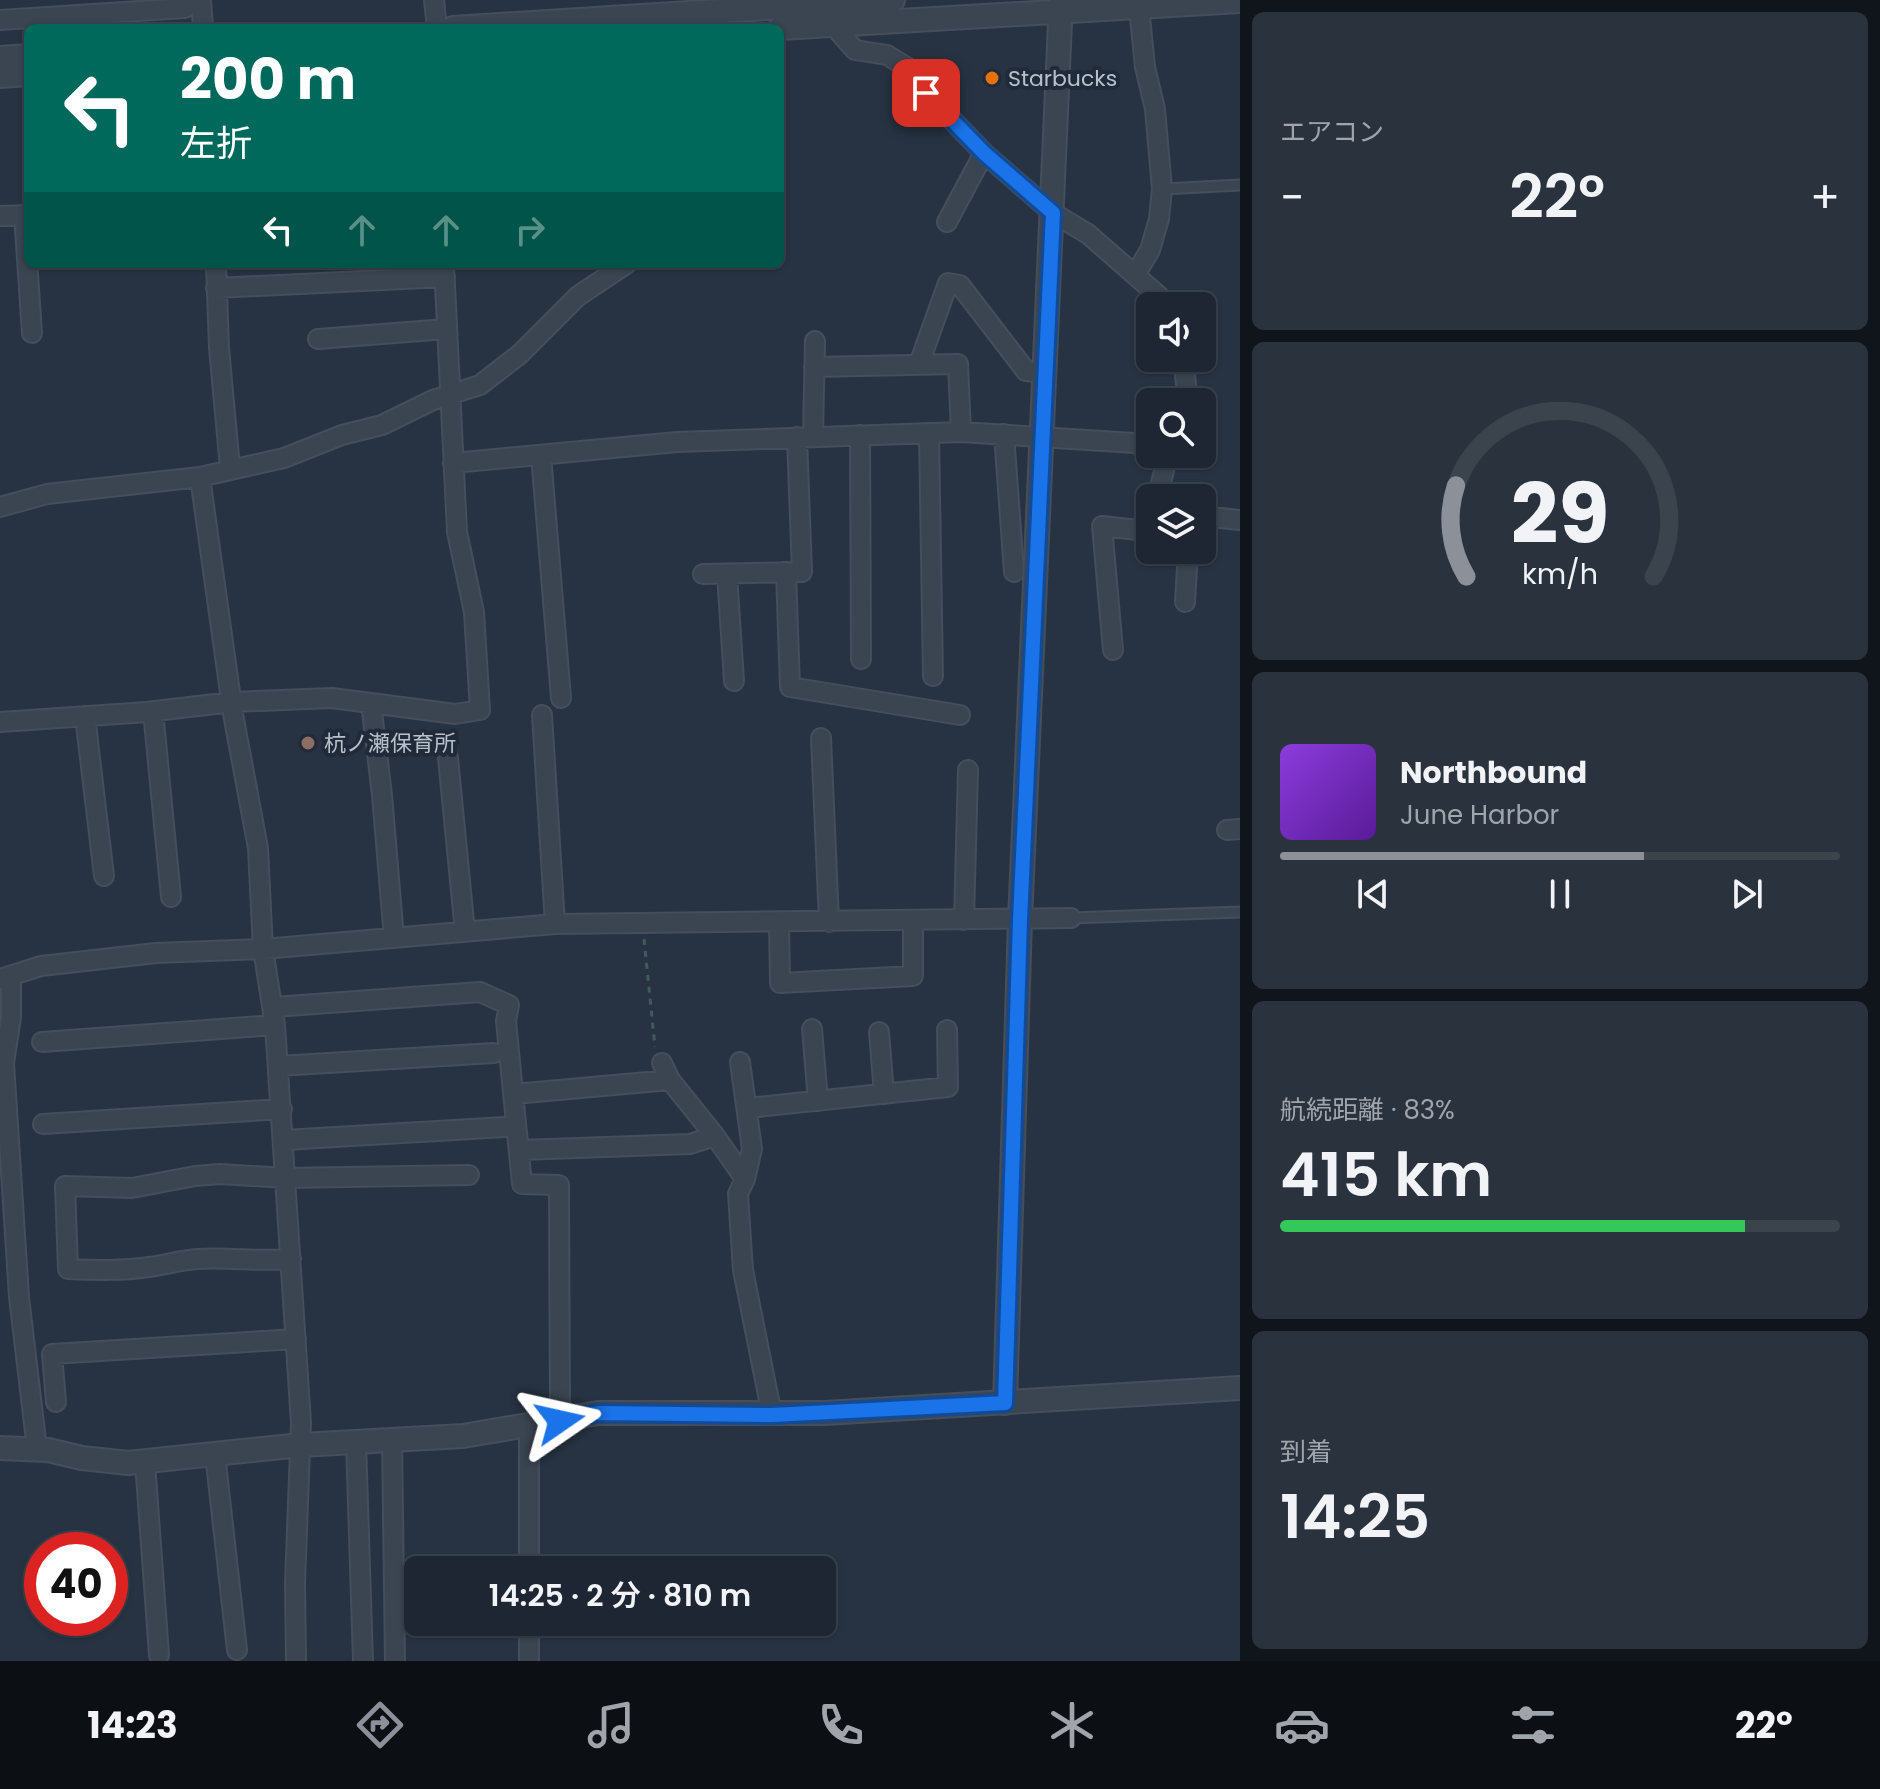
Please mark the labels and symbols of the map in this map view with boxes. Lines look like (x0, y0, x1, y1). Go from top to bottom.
pin (892, 59, 960, 127)
place label: Starbucks (1008, 63, 1117, 94)
marker: Starbucks (983, 69, 1001, 87)
place label: 杭ノ瀬保育所 (324, 728, 456, 759)
marker: 杭ノ瀬保育所 (299, 734, 317, 752)
position arrow (518, 1379, 602, 1463)
speed limit sign: 40 (24, 1532, 128, 1636)

